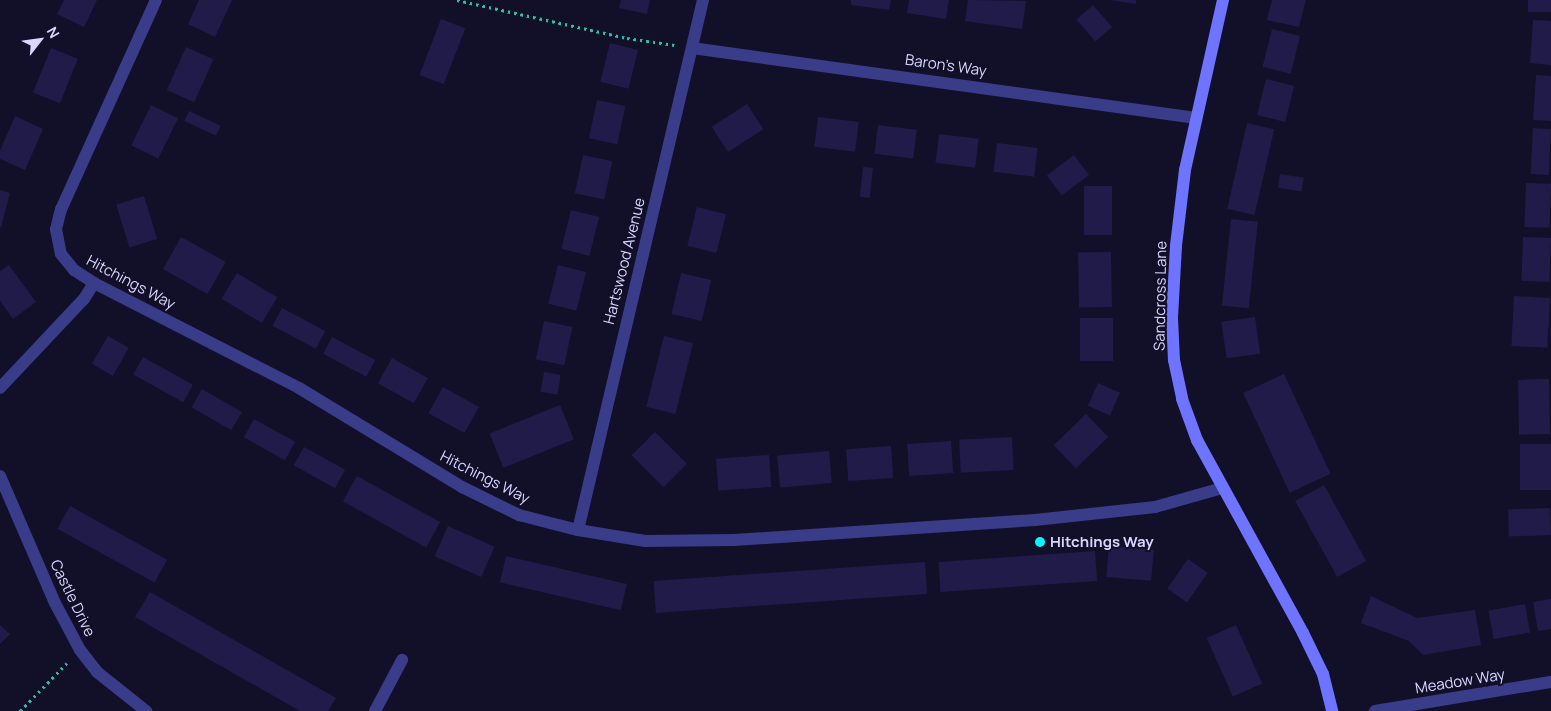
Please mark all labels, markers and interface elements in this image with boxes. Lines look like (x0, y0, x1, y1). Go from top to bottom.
north arrow (15, 15, 65, 65)
text: N (43, 23, 64, 41)
street label: Baron's Way (904, 50, 988, 80)
street label: Hartswood Avenue (600, 196, 648, 326)
street label: Sandcross Lane (1150, 241, 1170, 351)
street label: Hitchings Way (84, 251, 178, 313)
street label: Hitchings Way (437, 447, 533, 507)
place label: Hitchings Way (1050, 533, 1154, 551)
marker: Hitchings Way (1034, 536, 1046, 548)
street label: Castle Drive (47, 557, 99, 639)
street label: Meadow Way (1414, 665, 1506, 697)

